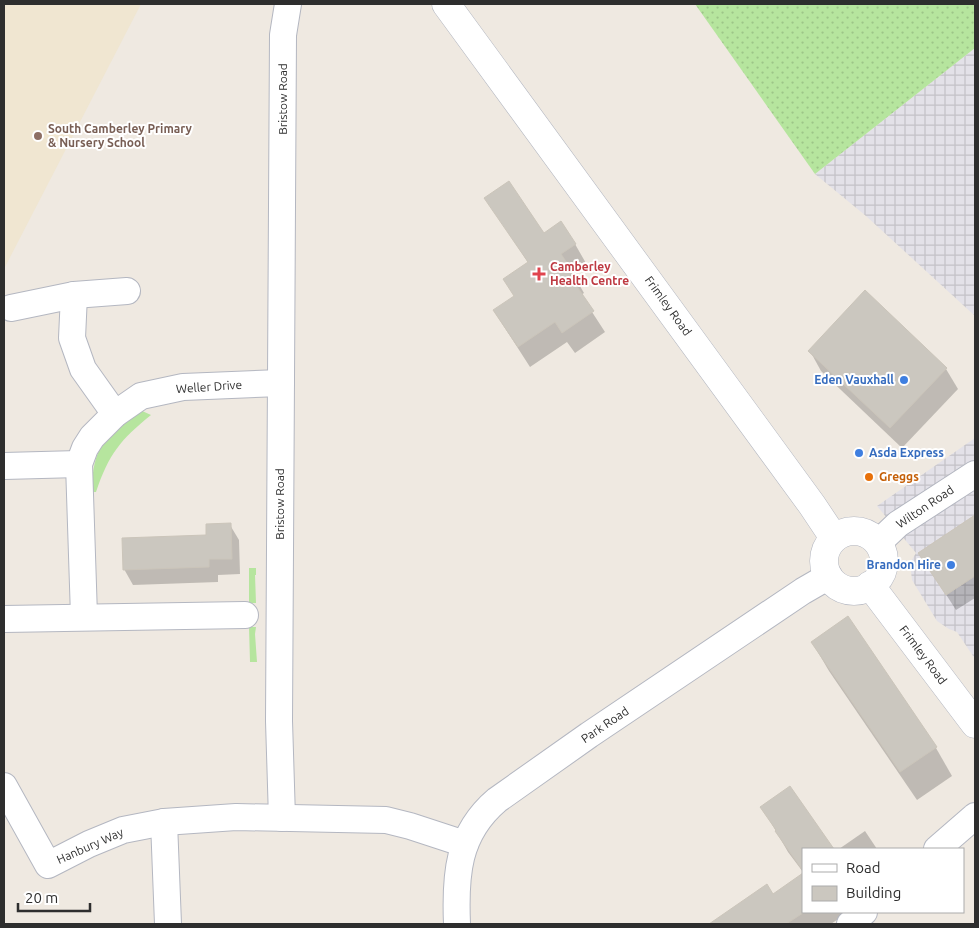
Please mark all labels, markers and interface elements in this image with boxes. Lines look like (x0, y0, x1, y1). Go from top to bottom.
street label: Bristow Road (276, 63, 289, 135)
place label: South Camberley Primary & Nursery School (48, 122, 193, 149)
marker: South Camberley Primary & Nursery School (32, 130, 44, 142)
place label: Camberley Health Centre (550, 260, 629, 287)
marker: Camberley Health Centre (532, 267, 546, 281)
street label: Frimley Road (643, 274, 694, 338)
place label: Eden Vauxhall (814, 373, 894, 386)
marker: Eden Vauxhall (898, 374, 910, 386)
street label: Weller Drive (176, 378, 242, 395)
place label: Asda Express (869, 446, 944, 459)
marker: Asda Express (853, 447, 865, 459)
street label: Bristow Road (273, 468, 286, 540)
place label: Greggs (879, 470, 919, 483)
marker: Greggs (863, 471, 875, 483)
street label: Wilton Road (894, 483, 956, 531)
place label: Brandon Hire (867, 558, 941, 571)
marker: Brandon Hire (945, 559, 957, 571)
street label: Frimley Road (897, 623, 950, 687)
street label: Park Road (579, 704, 631, 745)
street label: Hanbury Way (55, 825, 125, 866)
legend (802, 848, 964, 913)
text: Road (846, 859, 881, 876)
scale bar (18, 880, 90, 912)
text: Building (846, 884, 901, 901)
text: 20 m (25, 889, 58, 906)

